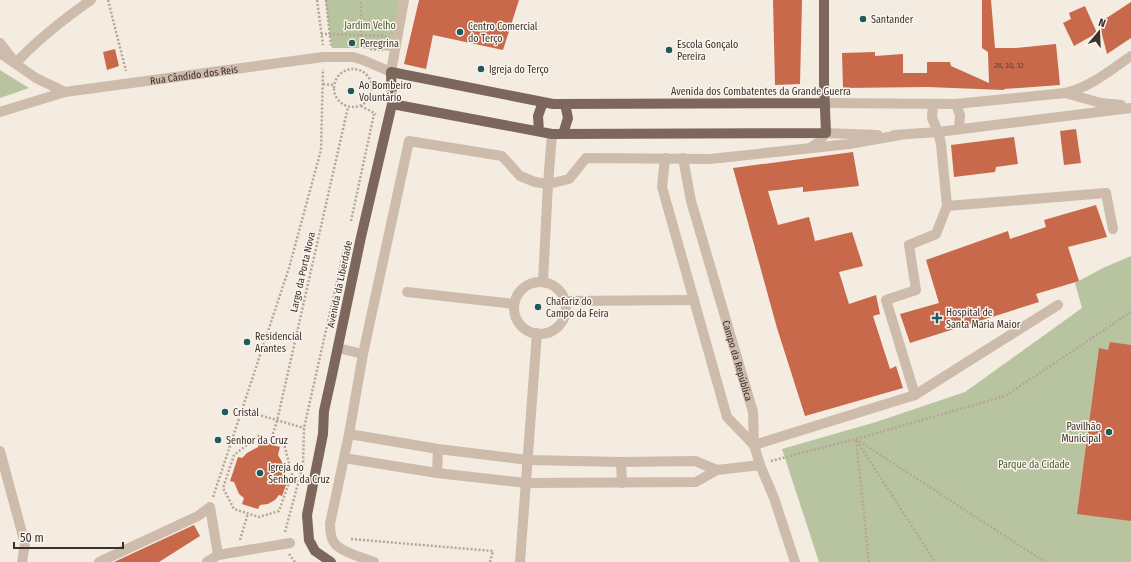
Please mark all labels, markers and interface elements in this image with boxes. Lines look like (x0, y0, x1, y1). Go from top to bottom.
north arrow (1079, 12, 1119, 52)
marker: Santander (858, 14, 868, 24)
place label: Santander (871, 14, 914, 26)
text: N (1097, 16, 1107, 30)
park label: Jardim Velho (344, 20, 396, 32)
place label: Centro Comercial do Terço (468, 21, 538, 45)
marker: Centro Comercial do Terço (455, 27, 465, 37)
marker: Peregrina (347, 38, 357, 48)
place label: Peregrina (360, 38, 399, 50)
place label: Escola Gonçalo Pereira (677, 39, 738, 63)
marker: Escola Gonçalo Pereira (664, 45, 674, 55)
house number: 28, 30, 32 (994, 61, 1024, 70)
street label: Rua Cândido dos Reis (149, 64, 239, 87)
marker: Igreja do Terço (476, 64, 486, 74)
place label: Igreja do Terço (489, 64, 549, 76)
place label: Ao Bombeiro Voluntário (359, 80, 412, 104)
marker: Ao Bombeiro Voluntário (346, 86, 356, 96)
street label: Avenida dos Combatentes da Grande Guerra (671, 86, 851, 98)
street label: Largo da Porta Nova (288, 231, 318, 314)
street label: Avenida da Liberdade (325, 240, 355, 329)
place label: Chafariz do Campo da Feira (546, 296, 609, 320)
marker: Chafariz do Campo da Feira (533, 302, 543, 312)
place label: Hospital de Santa Maria Maior (946, 307, 1021, 331)
marker: Hospital de Santa Maria Maior (931, 312, 943, 324)
street label: Campo da República (719, 319, 754, 403)
place label: Residencial Arantes (255, 331, 302, 355)
marker: Residencial Arantes (242, 337, 252, 347)
marker: Cristal (220, 407, 230, 417)
place label: Cristal (233, 407, 259, 419)
place label: Pavilhão Municipal (1061, 421, 1101, 445)
marker: Pavilhão Municipal (1104, 427, 1114, 437)
marker: Senhor da Cruz (213, 435, 223, 445)
place label: Senhor da Cruz (226, 435, 288, 447)
park label: Parque da Cidade (998, 459, 1070, 471)
place label: Igreja do Senhor da Cruz (268, 462, 330, 486)
marker: Igreja do Senhor da Cruz (255, 468, 265, 478)
scale bar (14, 524, 123, 550)
text: 50 m (20, 531, 44, 545)

